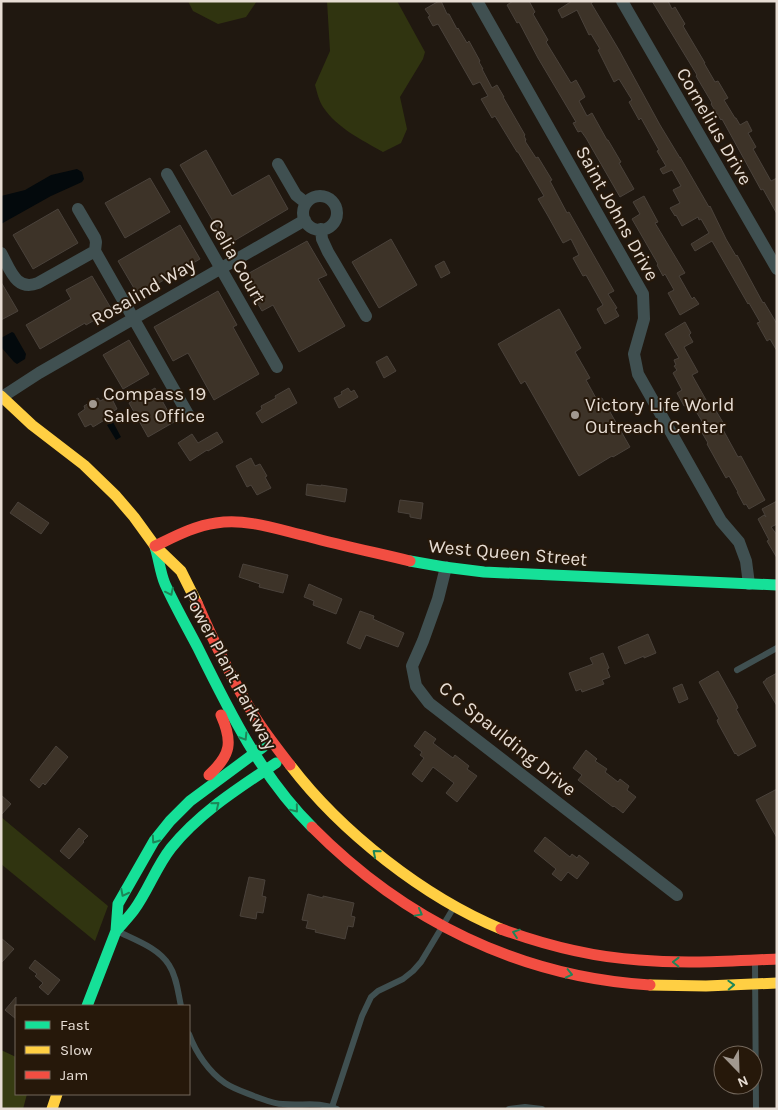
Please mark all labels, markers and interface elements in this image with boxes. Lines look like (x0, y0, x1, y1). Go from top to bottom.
street label: Cornelius Drive (672, 64, 757, 189)
street label: Saint Johns Drive (571, 142, 663, 285)
street label: Celia Court (204, 215, 270, 308)
street label: Rosalind Way (88, 253, 200, 330)
place label: Compass 19 Sales Office (103, 383, 206, 427)
place label: Victory Life World Outreach Center (585, 394, 734, 438)
marker: Compass 19 Sales Office (87, 398, 99, 410)
marker: Victory Life World Outreach Center (569, 409, 581, 421)
street label: West Queen Street (428, 535, 588, 571)
one-way arrow (164, 587, 174, 596)
street label: Power Plant Parkway (179, 587, 281, 754)
street label: C C Spaulding Drive (434, 677, 580, 801)
one-way arrow (237, 732, 247, 741)
one-way arrow (210, 802, 219, 811)
one-way arrow (290, 803, 299, 812)
one-way arrow (152, 834, 161, 844)
one-way arrow (373, 849, 382, 858)
one-way arrow (120, 888, 130, 897)
one-way arrow (414, 906, 423, 916)
one-way arrow (513, 929, 521, 939)
one-way arrow (671, 957, 679, 967)
one-way arrow (565, 968, 574, 978)
one-way arrow (727, 979, 735, 990)
legend (15, 1005, 190, 1095)
text: Fast (60, 1016, 90, 1034)
text: Slow (60, 1041, 92, 1059)
north arrow (713, 1045, 763, 1095)
text: Jam (60, 1066, 88, 1084)
text: N (735, 1072, 751, 1091)

